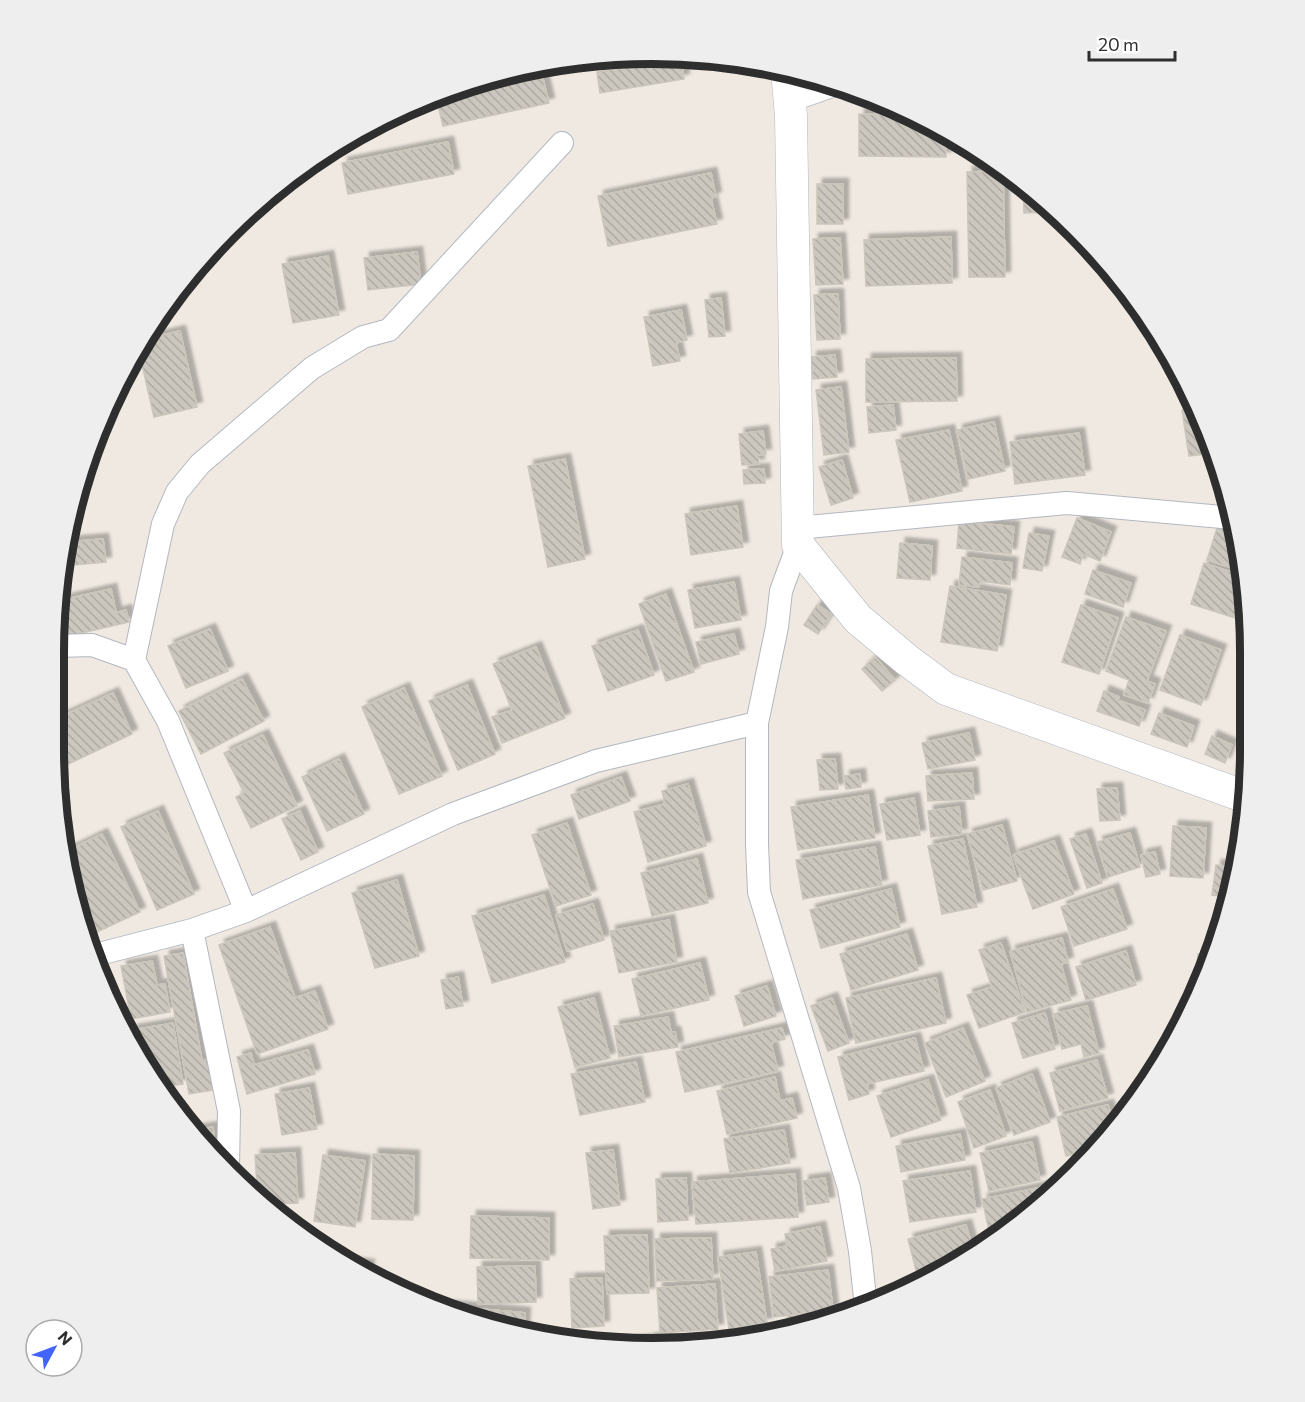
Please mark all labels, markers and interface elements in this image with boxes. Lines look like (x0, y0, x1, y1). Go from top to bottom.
scale bar (1089, 24, 1174, 62)
text: 20 m (1098, 33, 1139, 55)
north arrow (24, 1318, 84, 1378)
text: N (55, 1327, 77, 1349)

